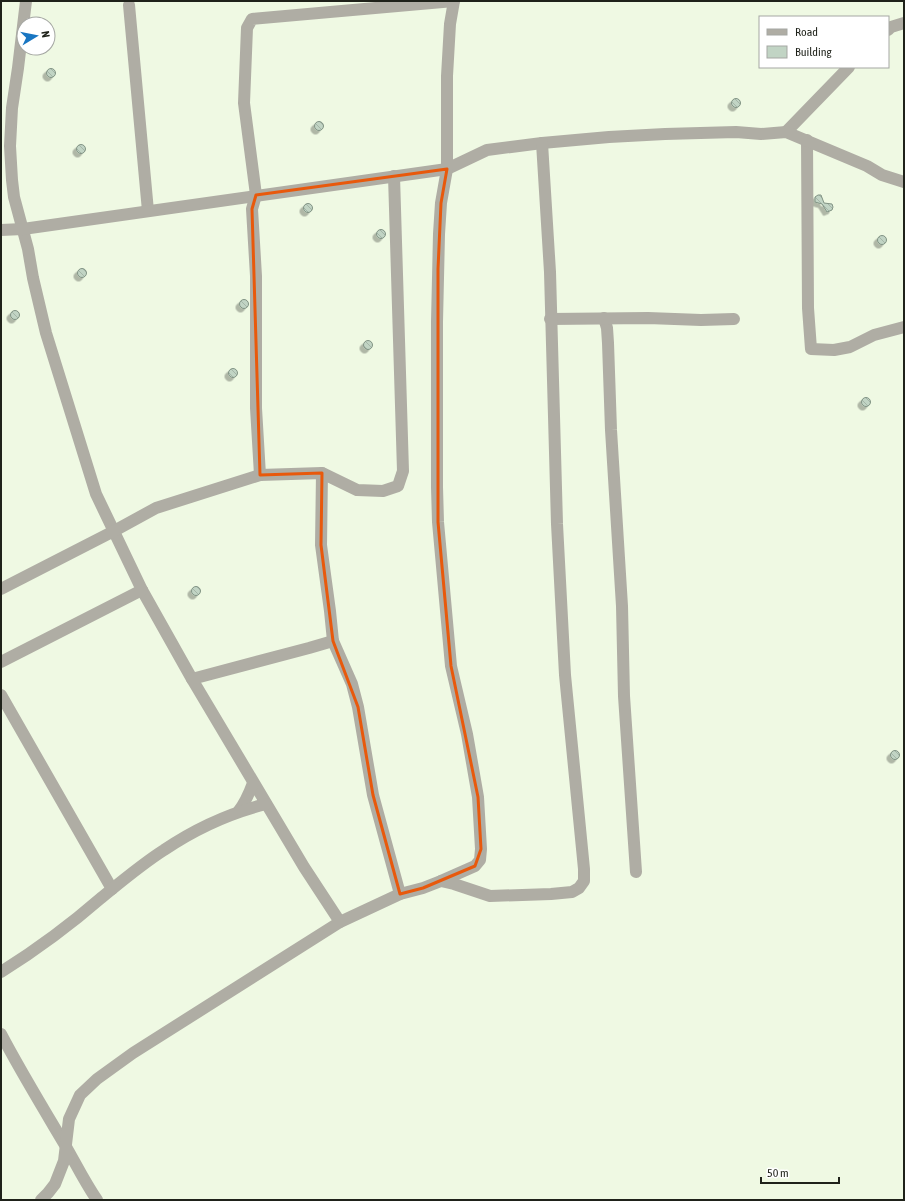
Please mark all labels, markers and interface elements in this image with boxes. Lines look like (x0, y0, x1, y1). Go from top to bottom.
north arrow (16, 16, 56, 56)
legend (759, 16, 889, 68)
text: Road (795, 25, 818, 39)
text: N (39, 30, 52, 39)
text: Building (795, 45, 833, 59)
scale bar (761, 1159, 839, 1185)
text: 50 m (767, 1166, 789, 1180)

